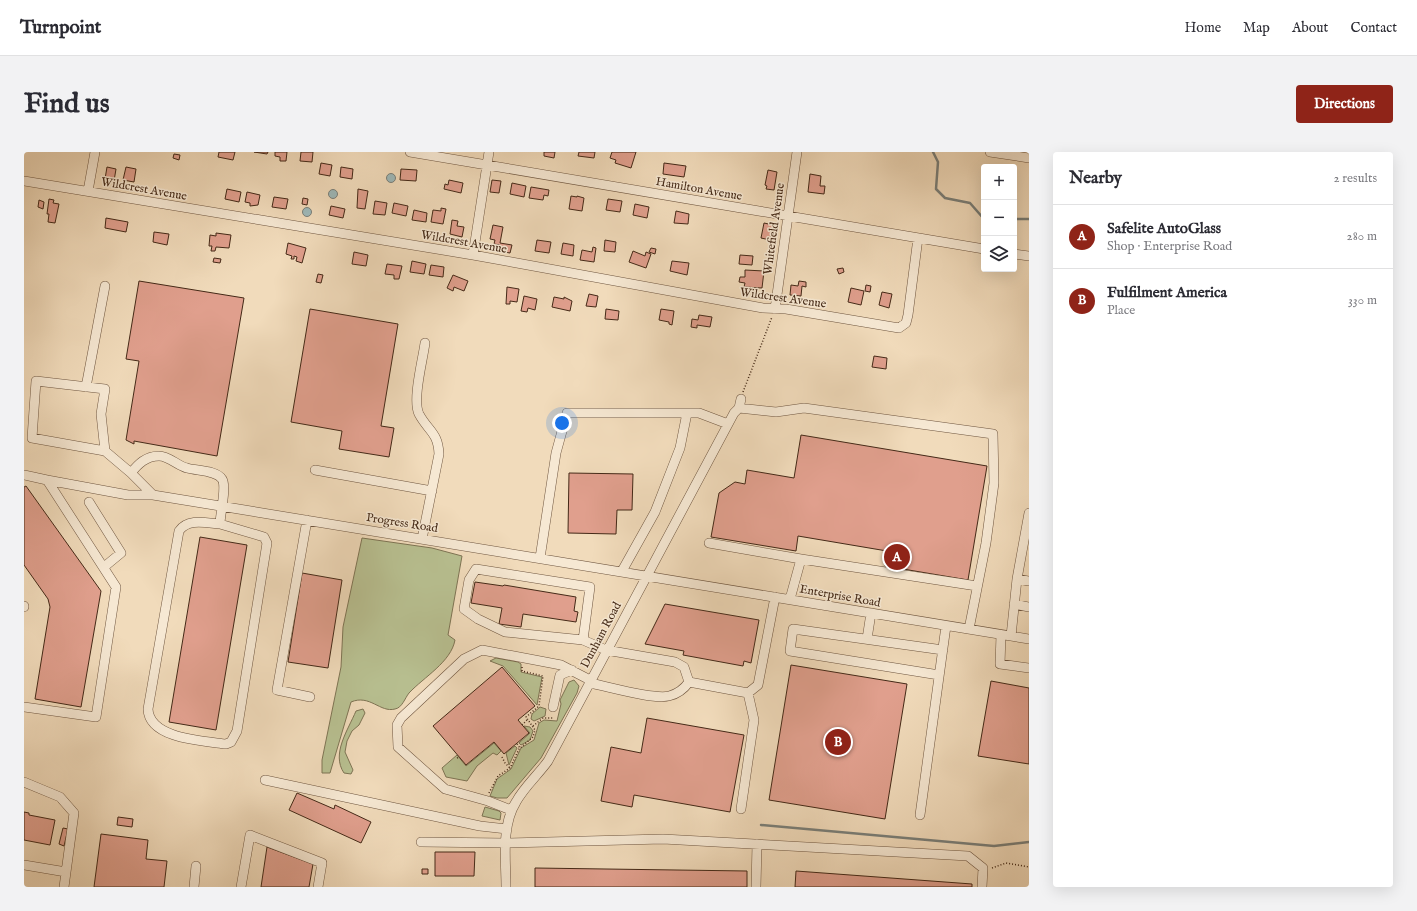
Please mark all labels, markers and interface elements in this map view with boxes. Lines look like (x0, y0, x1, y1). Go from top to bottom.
text: Turnpoint (20, 16, 101, 40)
text: Home (1185, 19, 1221, 37)
text: Map (1243, 19, 1270, 37)
text: About (1292, 19, 1328, 37)
text: Contact (1350, 19, 1397, 37)
button: Directions (1296, 85, 1393, 123)
text: Find us (24, 87, 110, 122)
map controls (981, 164, 1017, 272)
button: + (981, 164, 1017, 200)
text: Nearby (1069, 168, 1122, 189)
text: 2 results (1333, 170, 1377, 187)
street label: Wildcrest Avenue (100, 174, 189, 204)
street label: Hamilton Avenue (655, 174, 744, 204)
street label: Whitefield Avenue (760, 182, 788, 276)
button: − (981, 200, 1017, 236)
text: Safelite AutoGlass (1107, 219, 1221, 238)
street label: Wildcrest Avenue (420, 227, 509, 257)
text: A (1078, 228, 1086, 245)
text: 280 m (1347, 228, 1377, 245)
button: layers (981, 236, 1017, 272)
text: Shop · Enterprise Road (1107, 238, 1232, 255)
text: Fulfilment America (1107, 283, 1227, 302)
street label: Wildcrest Avenue (739, 285, 828, 312)
text: B (1078, 292, 1086, 309)
text: 330 m (1348, 292, 1377, 309)
text: Place (1107, 302, 1135, 319)
your location (552, 413, 572, 433)
street label: Progress Road (365, 510, 440, 536)
pin: A (884, 542, 910, 572)
street label: Enterprise Road (798, 581, 882, 612)
street label: Dunham Road (577, 599, 625, 671)
pin: B (825, 727, 851, 757)

